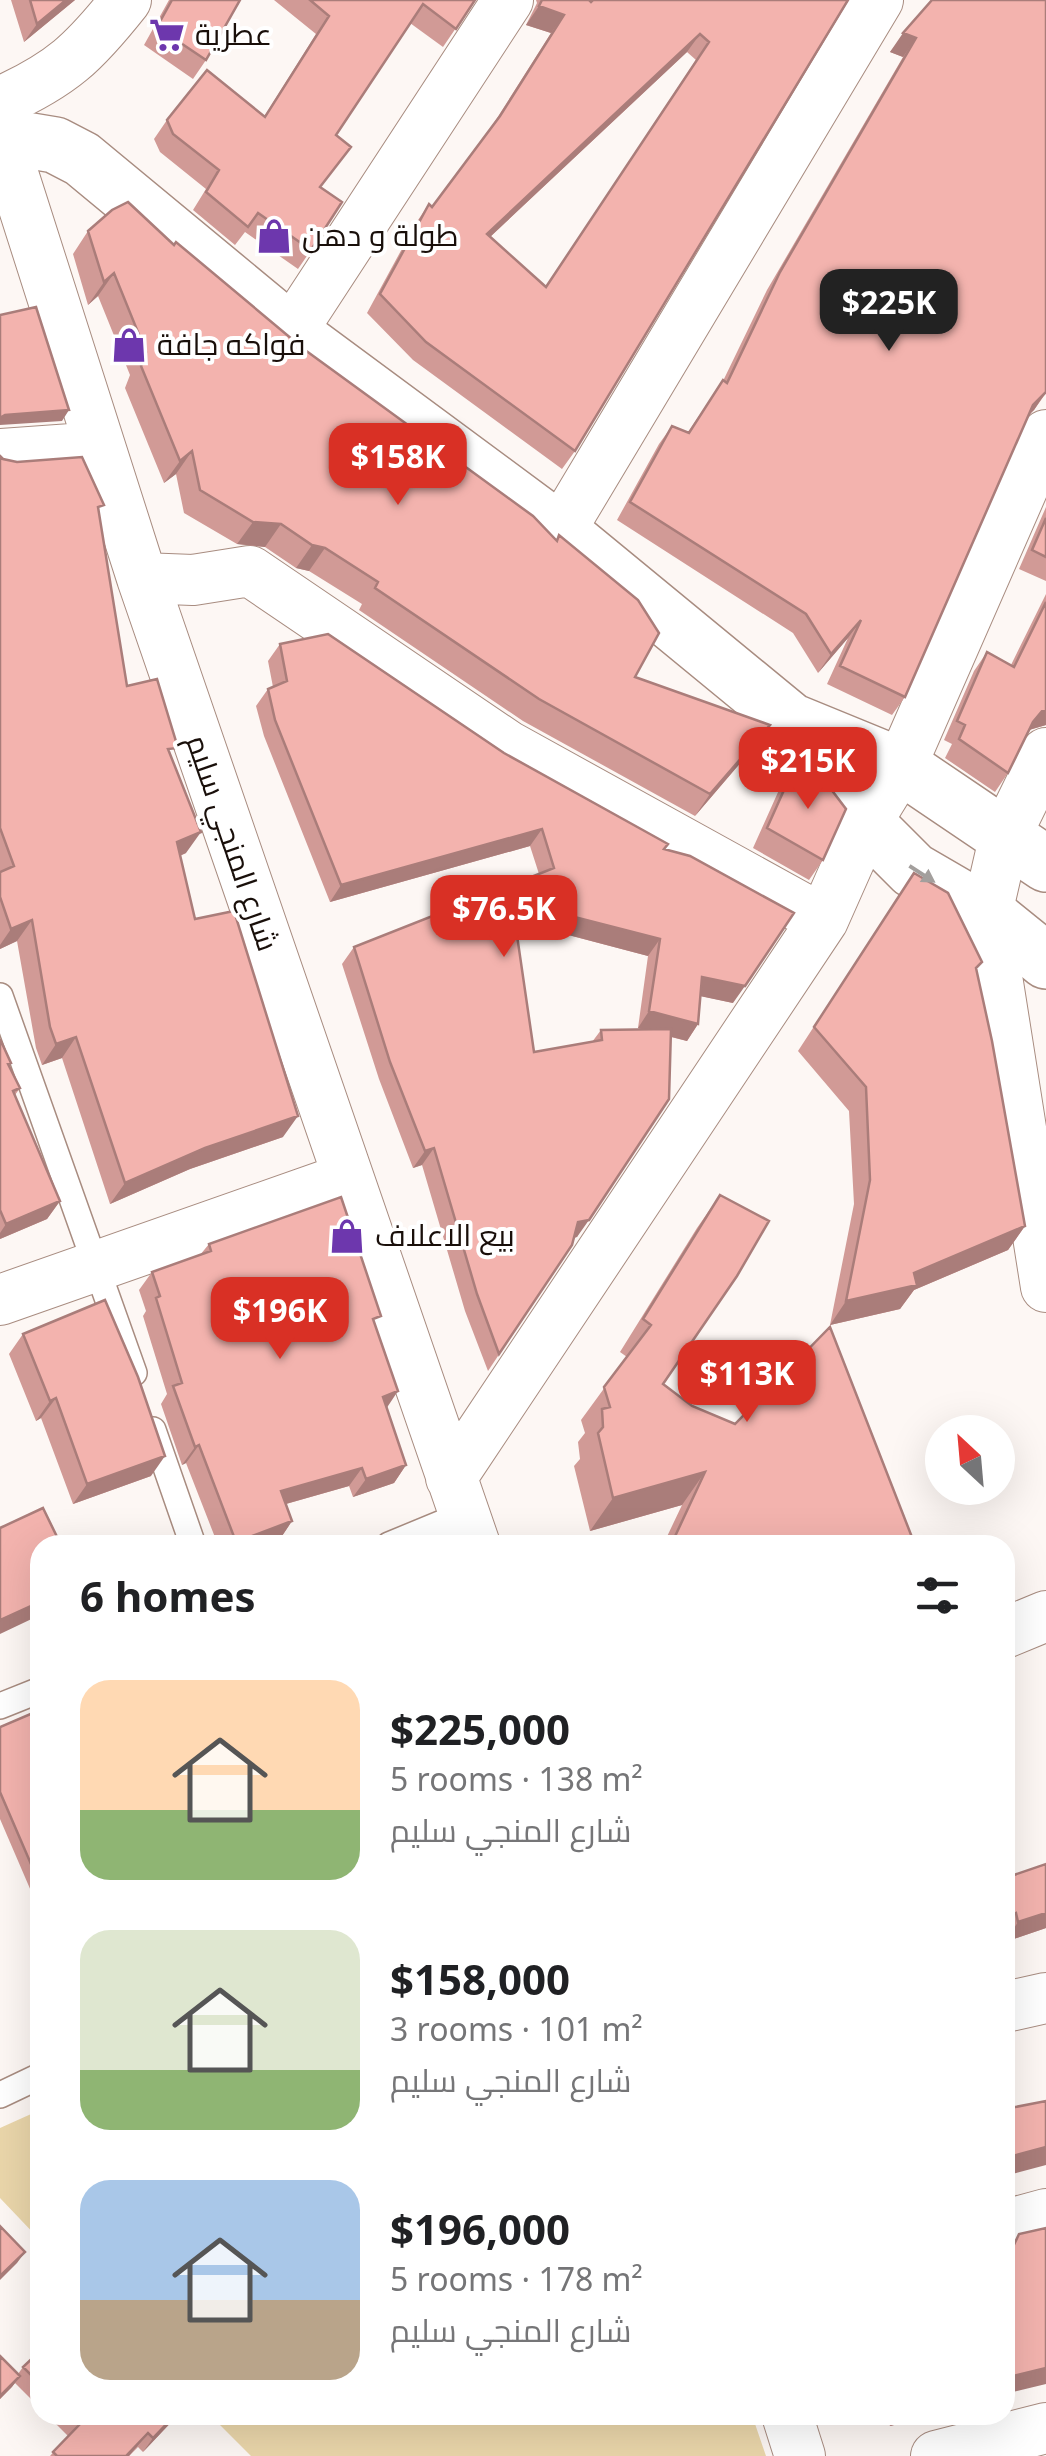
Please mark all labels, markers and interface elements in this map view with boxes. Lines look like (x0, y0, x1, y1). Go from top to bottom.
place label: عطرية (195, 13, 272, 54)
supermarket icon: عطرية (148, 16, 186, 54)
place label: طولة و دهن (302, 214, 459, 255)
shop icon: طولة و دهن (255, 217, 293, 255)
pin: $225K (819, 269, 959, 354)
text: $225K (842, 280, 936, 323)
place label: فواكه جافة (157, 323, 306, 364)
shop icon: فواكه جافة (110, 326, 148, 364)
pin: $158K (328, 423, 468, 508)
text: $158K (351, 434, 445, 477)
pin: $215K (738, 727, 878, 812)
street label: شارع المنجي سليم (173, 729, 290, 957)
text: $215K (761, 738, 855, 781)
one-way arrow (909, 865, 936, 883)
pin: $76.5K (423, 875, 585, 960)
text: $76.5K (452, 886, 556, 929)
place label: بيع الاعلاف (375, 1214, 515, 1256)
shop icon: بيع الاعلاف (328, 1217, 366, 1255)
pin: $196K (210, 1277, 350, 1362)
text: $196K (233, 1288, 327, 1331)
pin: $113K (677, 1340, 817, 1425)
text: $113K (700, 1351, 794, 1394)
north arrow (925, 1415, 1015, 1505)
map controls (925, 1415, 1015, 1505)
text: 6 homes (80, 1567, 256, 1624)
icon: filters (910, 1568, 965, 1623)
text: $225,000 (390, 1700, 570, 1757)
icon: home (160, 1720, 280, 1840)
text: 5 rooms · 138 m² (390, 1757, 643, 1800)
text: شارع المنجي سليم (390, 1808, 631, 1851)
text: $158,000 (390, 1950, 570, 2007)
icon: home (160, 1970, 280, 2090)
text: 3 rooms · 101 m² (390, 2007, 643, 2050)
text: شارع المنجي سليم (390, 2058, 631, 2101)
text: $196,000 (390, 2200, 570, 2257)
icon: home (160, 2220, 280, 2340)
text: 5 rooms · 178 m² (390, 2257, 643, 2300)
text: شارع المنجي سليم (390, 2308, 631, 2351)

